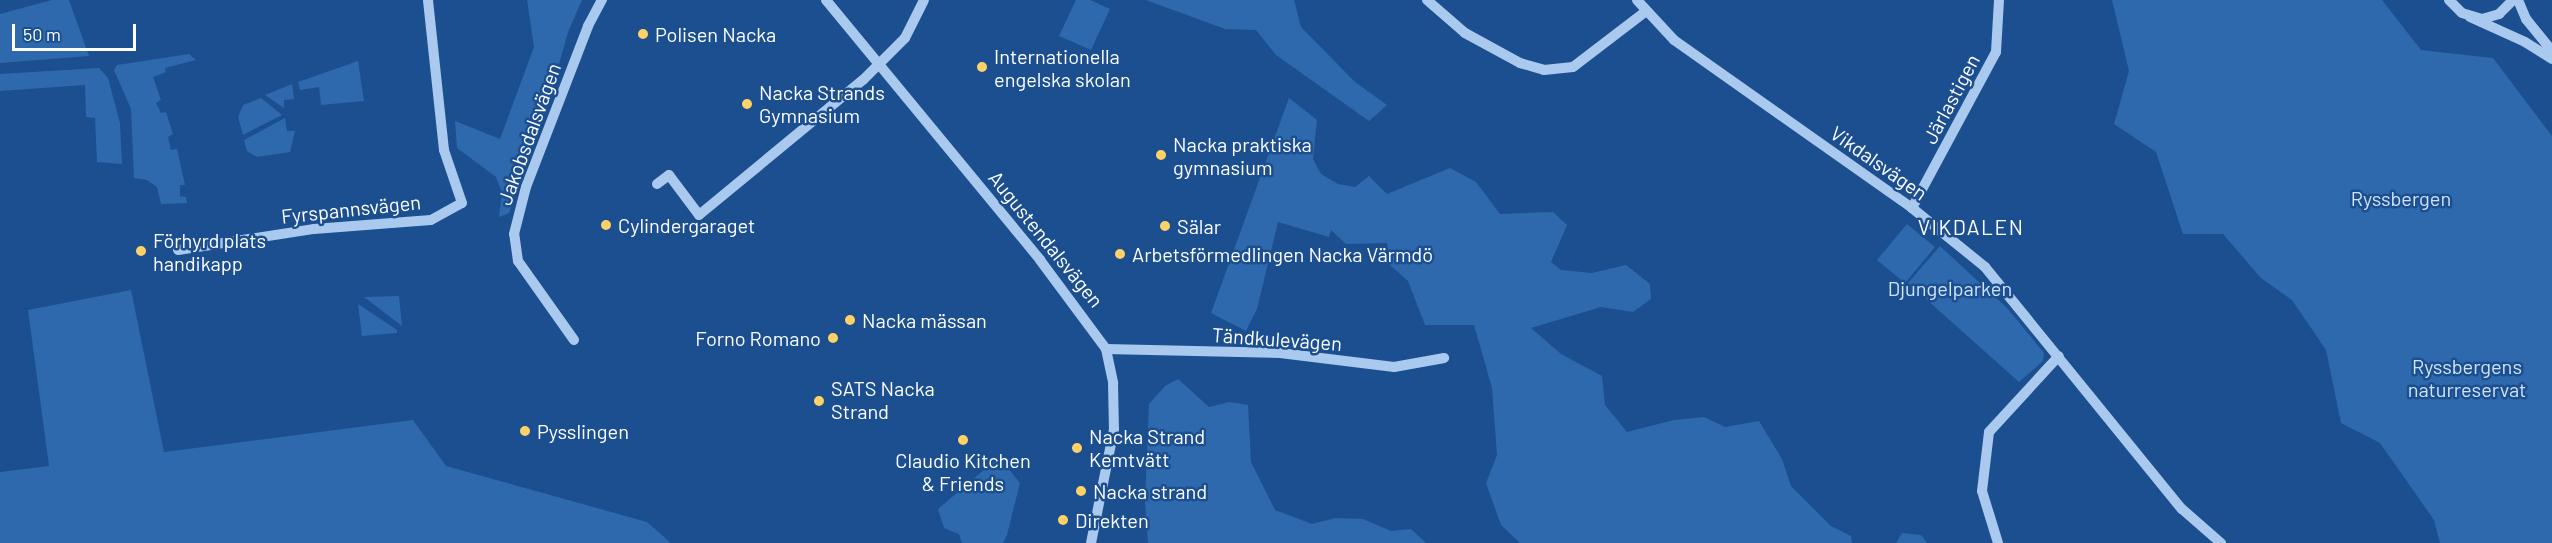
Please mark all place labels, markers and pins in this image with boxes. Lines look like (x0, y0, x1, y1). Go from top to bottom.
place label: Polisen Nacka (655, 22, 776, 46)
marker: Polisen Nacka (636, 27, 650, 41)
place label: Internationella engelska skolan (994, 44, 1131, 91)
marker: Internationella engelska skolan (975, 60, 989, 74)
place label: Nacka Strands Gymnasium (759, 80, 885, 127)
marker: Nacka Strands Gymnasium (740, 97, 754, 111)
place label: Nacka praktiska gymnasium (1173, 132, 1312, 179)
marker: Nacka praktiska gymnasium (1154, 148, 1168, 162)
place label: Cylindergaraget (618, 213, 755, 237)
place label: Sälar (1177, 214, 1221, 238)
marker: Cylindergaraget (599, 218, 613, 232)
marker: Sälar (1158, 219, 1172, 233)
place label: Förhyrd plats handikapp (153, 228, 266, 275)
place label: Arbetsförmedlingen Nacka Värmdö (1132, 242, 1433, 266)
marker: Förhyrd plats handikapp (134, 244, 148, 258)
marker: Arbetsförmedlingen Nacka Värmdö (1113, 247, 1127, 261)
place label: Nacka mässan (862, 308, 987, 332)
marker: Nacka mässan (843, 313, 857, 327)
place label: Forno Romano (695, 326, 821, 350)
marker: Forno Romano (826, 331, 840, 345)
place label: SATS Nacka Strand (831, 377, 935, 424)
marker: SATS Nacka Strand (812, 394, 826, 408)
place label: Pysslingen (537, 419, 629, 443)
marker: Pysslingen (518, 424, 532, 438)
place label: Nacka Strand Kemtvätt (1089, 424, 1205, 471)
marker: Claudio Kitchen & Friends (956, 433, 970, 447)
marker: Nacka Strand Kemtvätt (1070, 441, 1084, 455)
place label: Claudio Kitchen & Friends (895, 449, 1031, 496)
place label: Nacka strand (1093, 479, 1207, 503)
marker: Nacka strand (1074, 484, 1088, 498)
place label: Direkten (1075, 508, 1149, 532)
marker: Direkten (1056, 513, 1070, 527)

